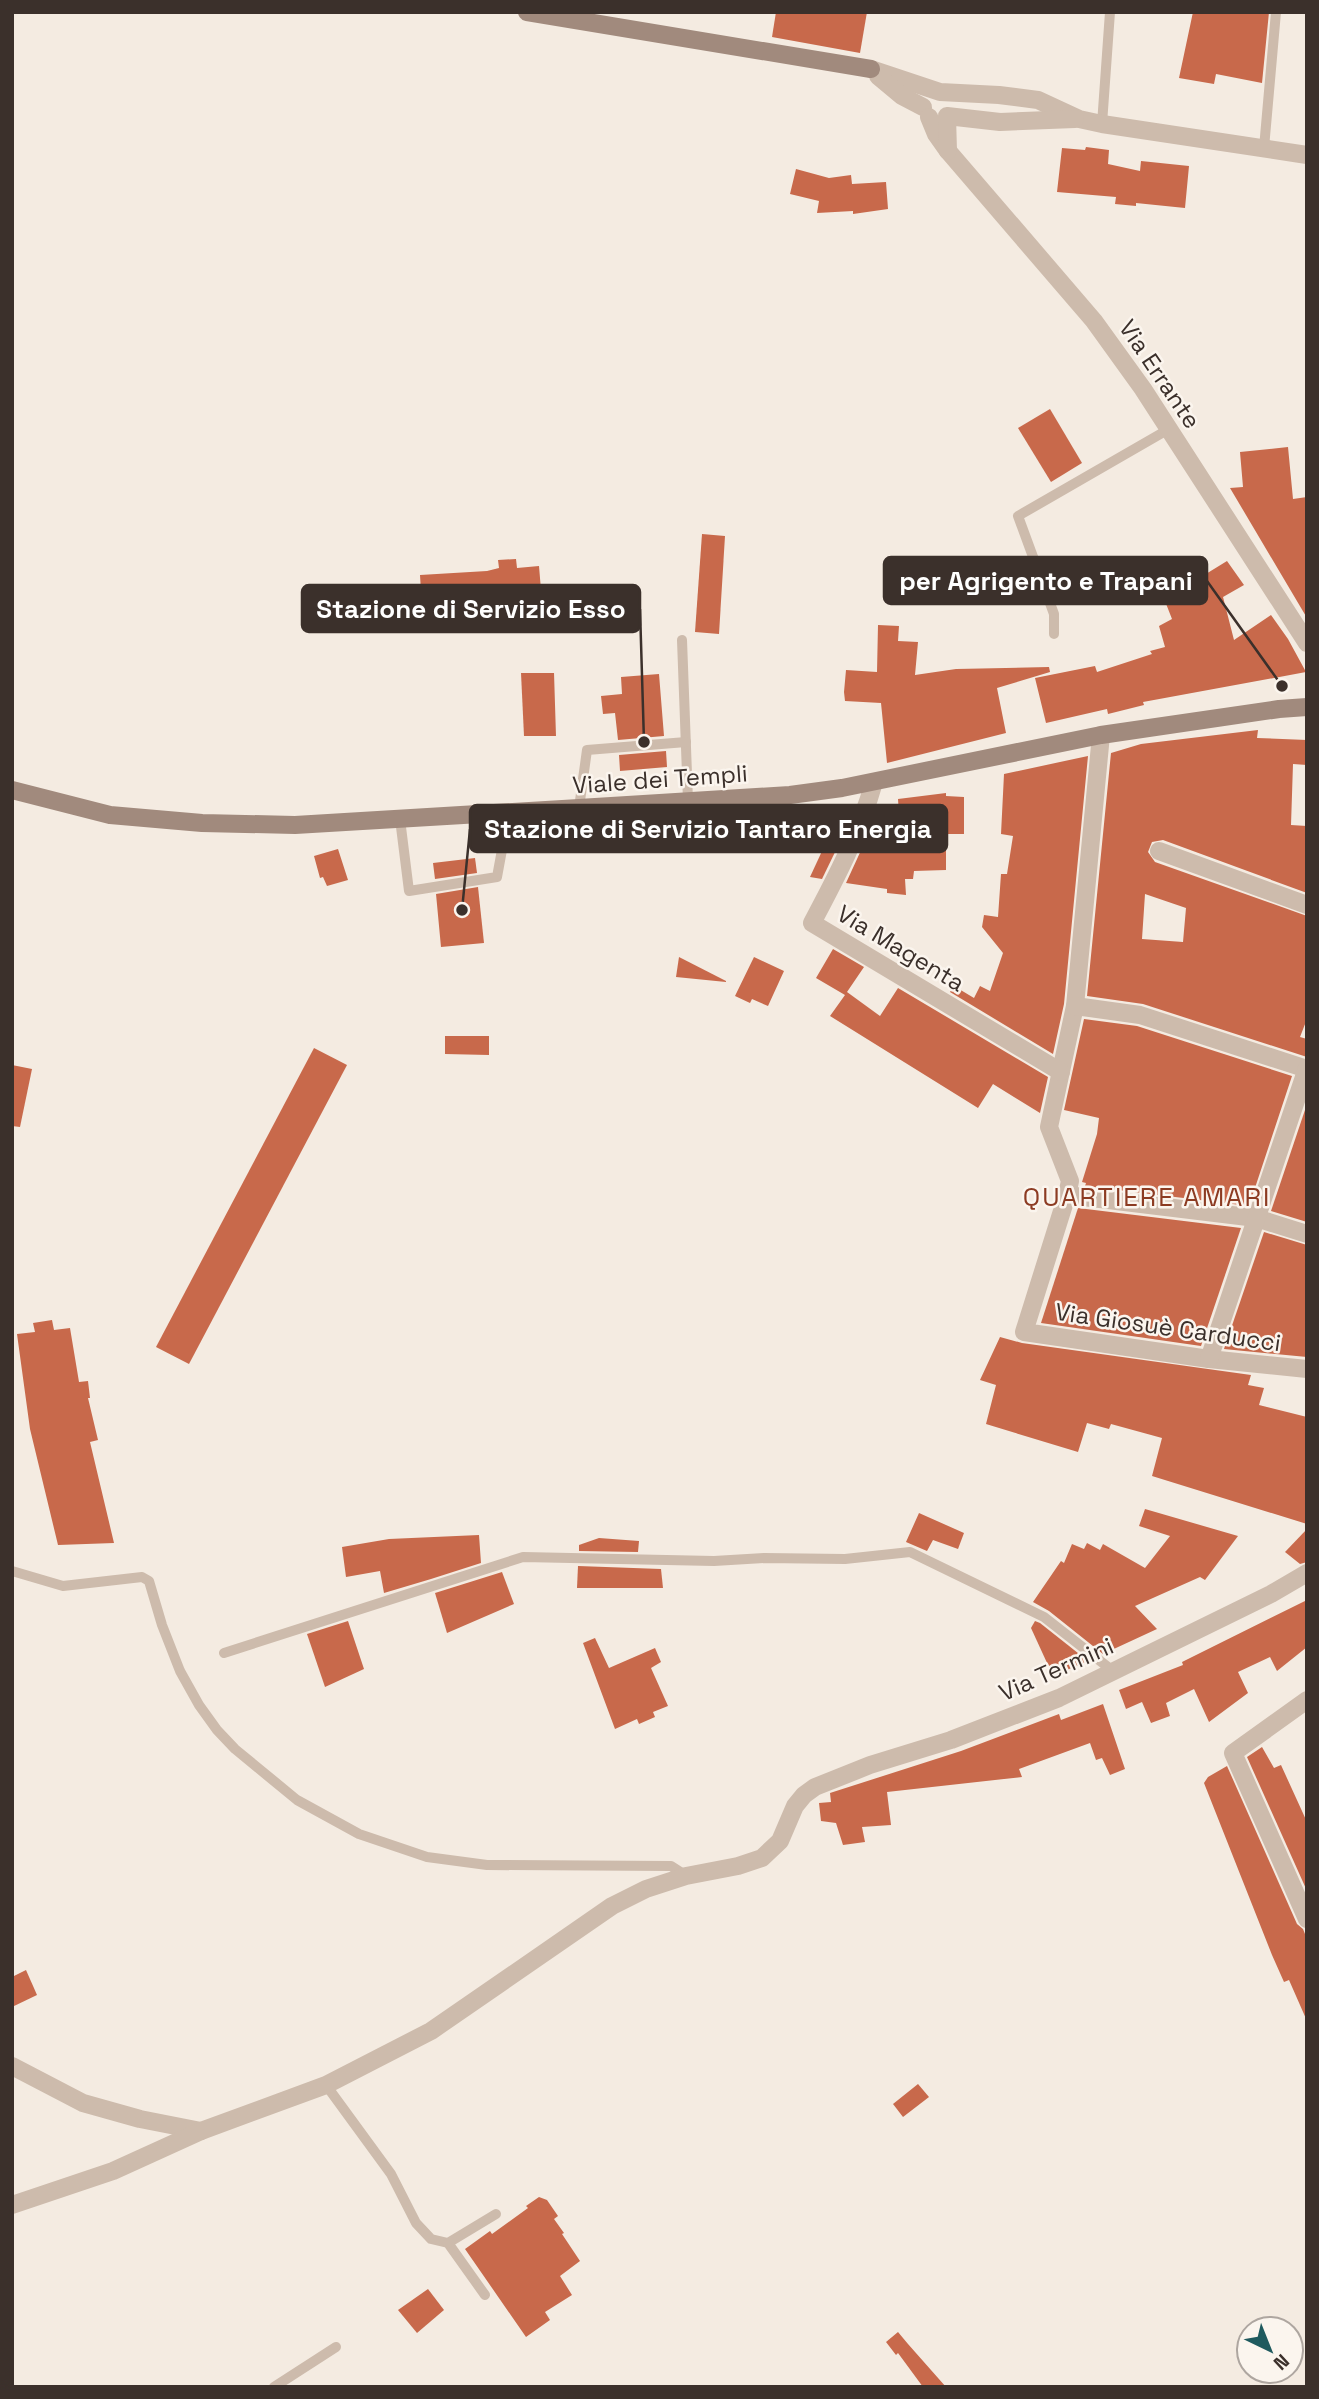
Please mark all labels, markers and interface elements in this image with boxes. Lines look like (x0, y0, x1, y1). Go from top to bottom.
street label: Via Errante (1112, 314, 1208, 434)
callout: per Agrigento e Trapani (884, 557, 1207, 604)
text: per Agrigento e Trapani (899, 564, 1193, 598)
callout: Stazione di Servizio Esso (302, 585, 640, 632)
text: Stazione di Servizio Esso (316, 592, 626, 626)
street label: Viale dei Templi (571, 757, 749, 801)
callout: Stazione di Servizio Tantaro Energia (470, 805, 947, 852)
text: Stazione di Servizio Tantaro Energia (484, 812, 932, 846)
street label: Via Magenta (831, 898, 971, 998)
district label: QUARTIERE AMARI (1023, 1180, 1271, 1214)
street label: Via Giosuè Carducci (1053, 1296, 1283, 1358)
street label: Via Termini (994, 1630, 1118, 1708)
north arrow (1235, 2315, 1305, 2385)
text: N (1268, 2349, 1294, 2376)

